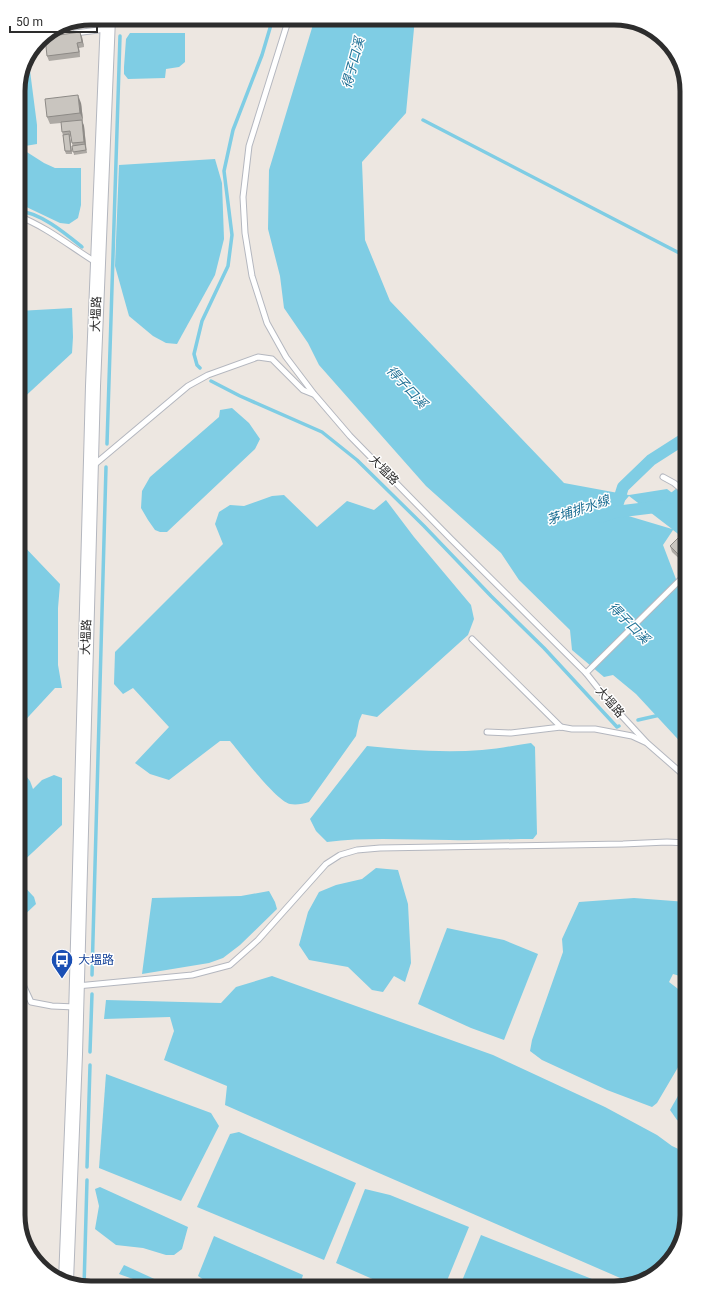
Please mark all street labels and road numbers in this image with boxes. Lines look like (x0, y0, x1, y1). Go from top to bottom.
street label: 大塭路 (88, 296, 104, 332)
street label: 大塭路 (366, 452, 402, 488)
street label: 大塭路 (78, 619, 94, 655)
street label: 大塭路 (593, 684, 627, 720)

